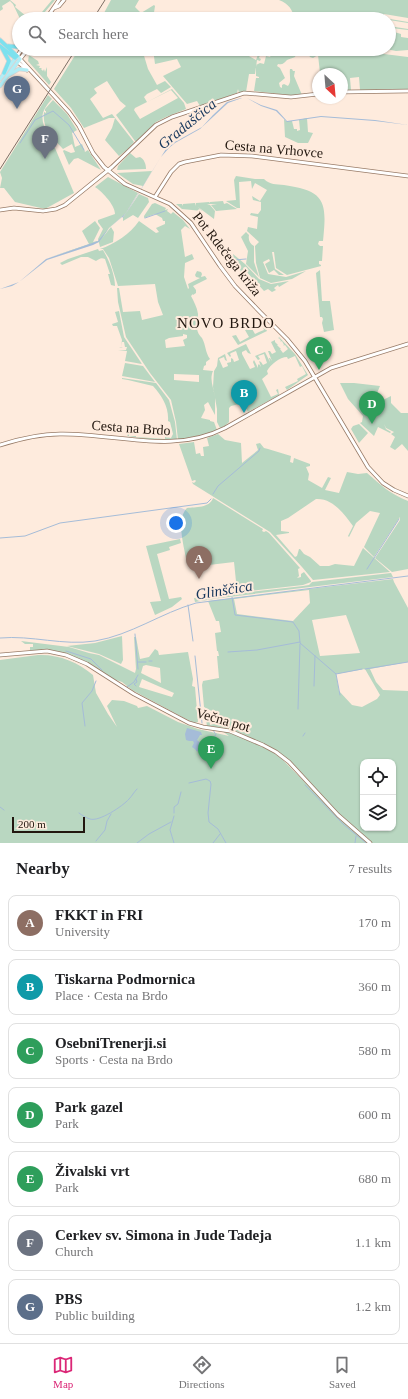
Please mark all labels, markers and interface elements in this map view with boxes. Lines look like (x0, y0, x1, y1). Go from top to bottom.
search box (12, 12, 396, 56)
icon: search (26, 23, 48, 45)
text: Search here (58, 26, 128, 42)
north arrow (312, 68, 348, 104)
pin: G (4, 76, 30, 109)
water label: Gradaščica (155, 96, 219, 152)
pin: F (32, 126, 58, 159)
street label: Cesta na Vrhovce (224, 137, 324, 161)
street label: Pot Rdečega križa (190, 209, 265, 299)
district label: NOVO BRDO (177, 315, 275, 331)
pin: C (306, 337, 332, 370)
pin: B (231, 380, 257, 413)
pin: D (359, 391, 385, 424)
street label: Cesta na Brdo (91, 418, 171, 438)
your location (166, 513, 186, 533)
pin: A (186, 546, 212, 579)
water label: Glinščica (194, 578, 254, 602)
street label: Večna pot (194, 705, 252, 735)
pin: E (198, 736, 224, 769)
map controls (360, 759, 396, 831)
button: locate (360, 759, 396, 795)
button: layers (360, 795, 396, 831)
scale bar (12, 815, 85, 834)
text: 200 m (18, 818, 46, 830)
text: Nearby (16, 859, 70, 878)
text: 7 results (348, 861, 392, 876)
text: FKKT in FRI (55, 907, 143, 923)
text: A (25, 915, 35, 930)
text: 170 m (358, 915, 391, 930)
text: University (55, 924, 110, 939)
text: Tiskarna Podmornica (55, 971, 195, 987)
text: B (26, 979, 34, 994)
text: 360 m (358, 979, 391, 994)
text: Place · Cesta na Brdo (55, 988, 168, 1003)
text: OsebniTrenerji.si (55, 1035, 167, 1051)
text: C (25, 1043, 35, 1058)
text: 580 m (358, 1043, 391, 1058)
text: Sports · Cesta na Brdo (55, 1052, 173, 1067)
text: Park gazel (55, 1099, 123, 1115)
text: D (25, 1107, 35, 1122)
text: 600 m (358, 1107, 391, 1122)
text: Park (55, 1116, 79, 1131)
text: Živalski vrt (55, 1163, 130, 1179)
text: E (26, 1171, 34, 1186)
text: 680 m (358, 1171, 391, 1186)
text: Park (55, 1180, 79, 1195)
text: Cerkev sv. Simona in Jude Tadeja (55, 1227, 272, 1243)
text: F (26, 1235, 34, 1250)
text: 1.1 km (355, 1235, 391, 1250)
text: Church (55, 1244, 93, 1259)
text: PBS (55, 1291, 83, 1307)
text: G (25, 1299, 35, 1314)
text: 1.2 km (355, 1299, 391, 1314)
text: Public building (55, 1308, 135, 1323)
tab: Map (52, 1354, 74, 1390)
tab: Directions (179, 1354, 224, 1390)
tab: Saved (329, 1354, 356, 1390)

